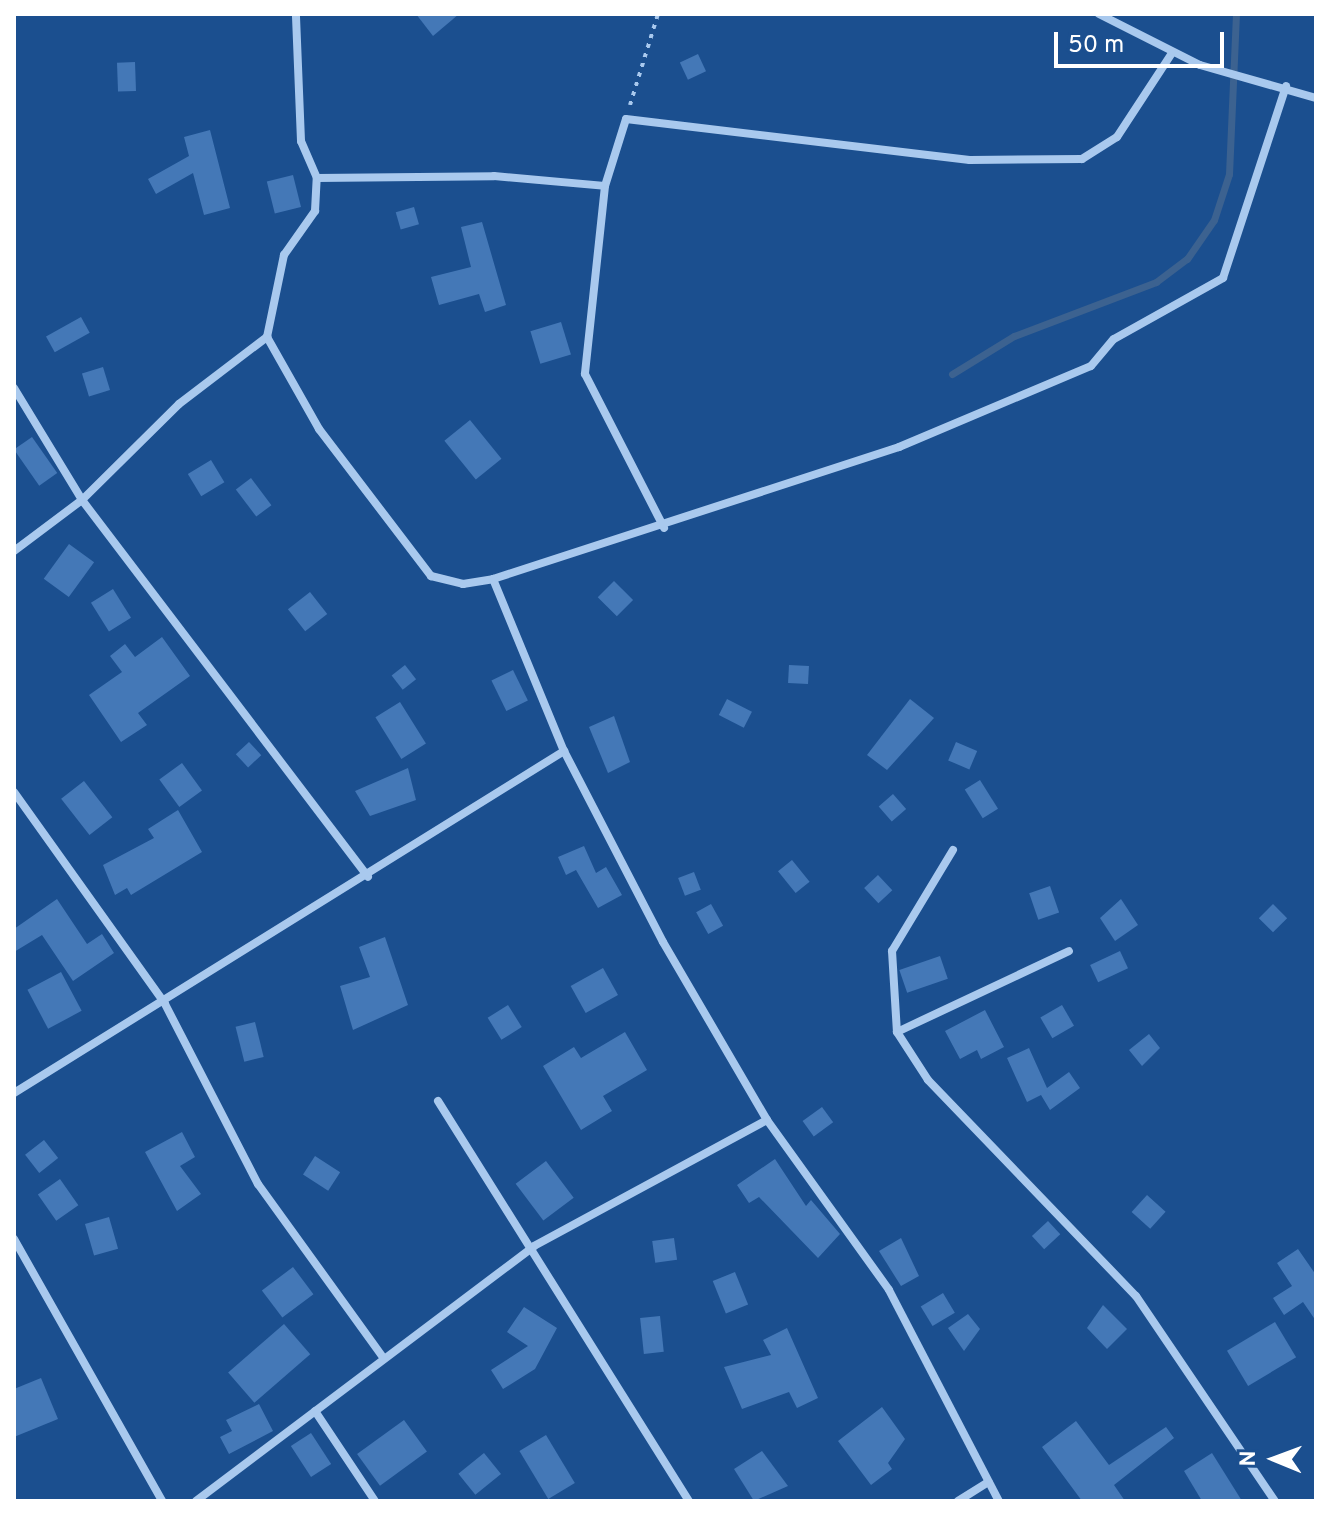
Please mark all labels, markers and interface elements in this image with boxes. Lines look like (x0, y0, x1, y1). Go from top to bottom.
scale bar (1058, 16, 1228, 66)
text: 50 m (1068, 31, 1124, 61)
north arrow (1234, 1419, 1314, 1499)
text: N (1236, 1450, 1263, 1467)

